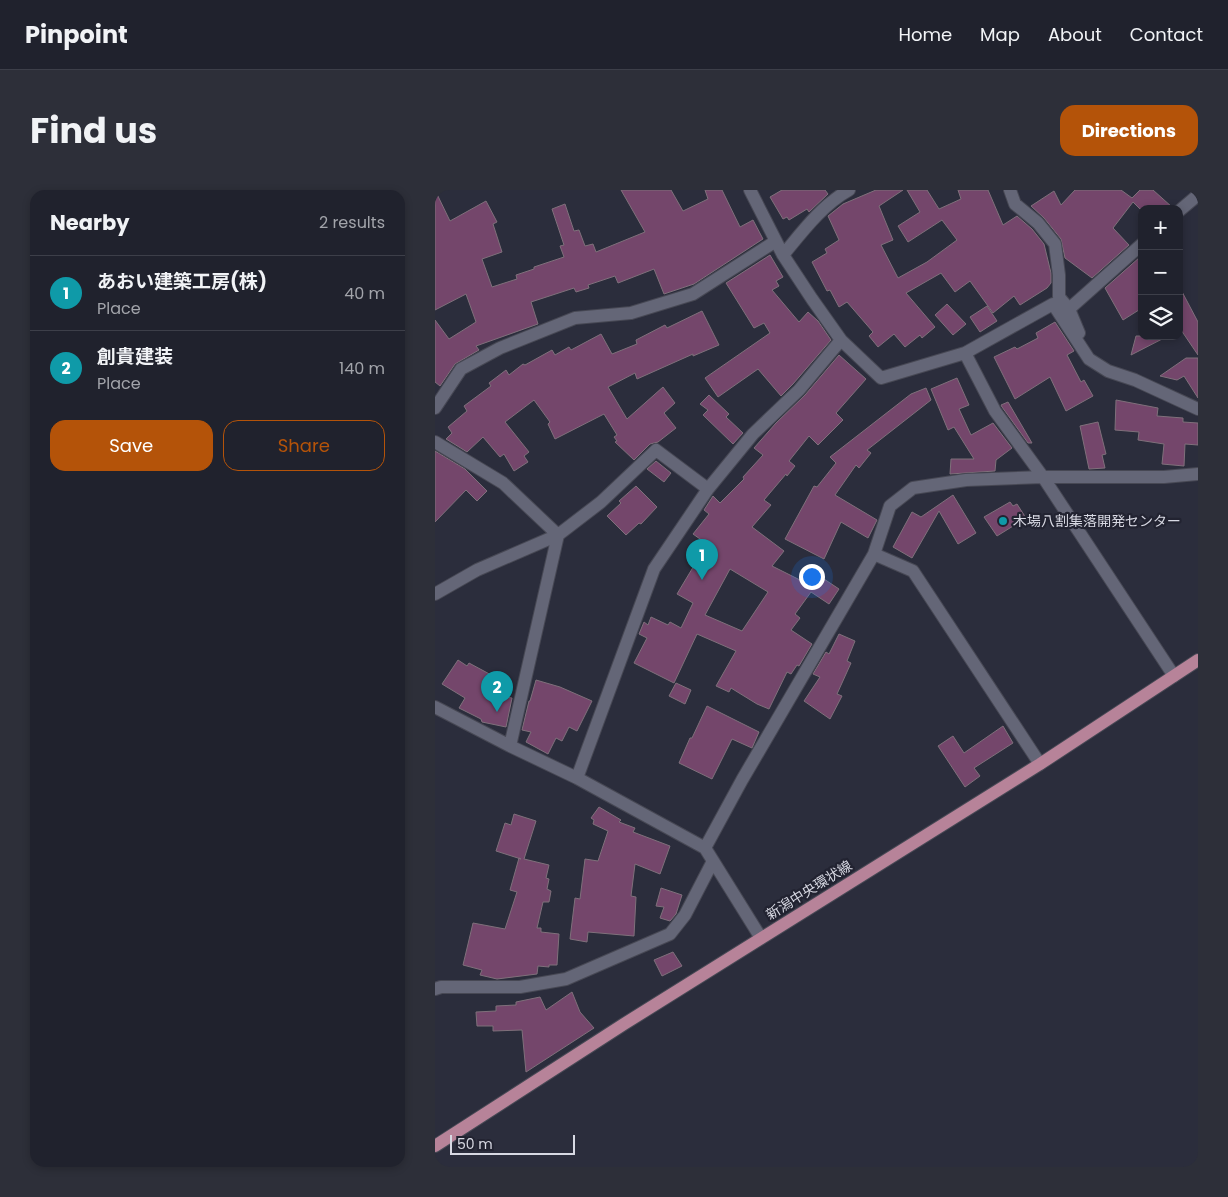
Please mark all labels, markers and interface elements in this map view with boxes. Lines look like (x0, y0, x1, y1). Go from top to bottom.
text: Pinpoint (25, 18, 128, 51)
text: Home (898, 22, 952, 47)
text: Map (980, 22, 1020, 47)
text: About (1048, 22, 1102, 47)
text: Contact (1130, 22, 1203, 47)
button: Directions (1060, 105, 1198, 156)
text: Find us (30, 106, 157, 155)
map controls (1138, 205, 1183, 340)
button: + (1138, 205, 1183, 250)
text: Nearby (50, 208, 130, 237)
text: 2 results (319, 211, 385, 234)
button: − (1138, 250, 1183, 295)
text: あおい建築工房(株) (97, 268, 267, 295)
text: 1 (63, 282, 69, 305)
text: 40 m (344, 282, 385, 305)
button: layers (1138, 295, 1183, 340)
text: Place (97, 297, 141, 320)
text: 創貴建装 (97, 343, 173, 370)
text: 2 (61, 357, 71, 380)
text: 140 m (339, 357, 385, 380)
text: Place (97, 372, 141, 395)
button: Save (50, 420, 213, 471)
button: Share (223, 420, 385, 471)
place label: 木場八割集落開発センター (1013, 511, 1181, 531)
marker: 木場八割集落開発センター (997, 515, 1009, 527)
pin: 1 (686, 539, 718, 580)
your location (799, 564, 825, 590)
pin: 2 (481, 671, 513, 712)
street label: 新潟中央環状線 (762, 856, 856, 924)
scale bar (450, 1132, 575, 1155)
text: 50 m (457, 1134, 493, 1154)

